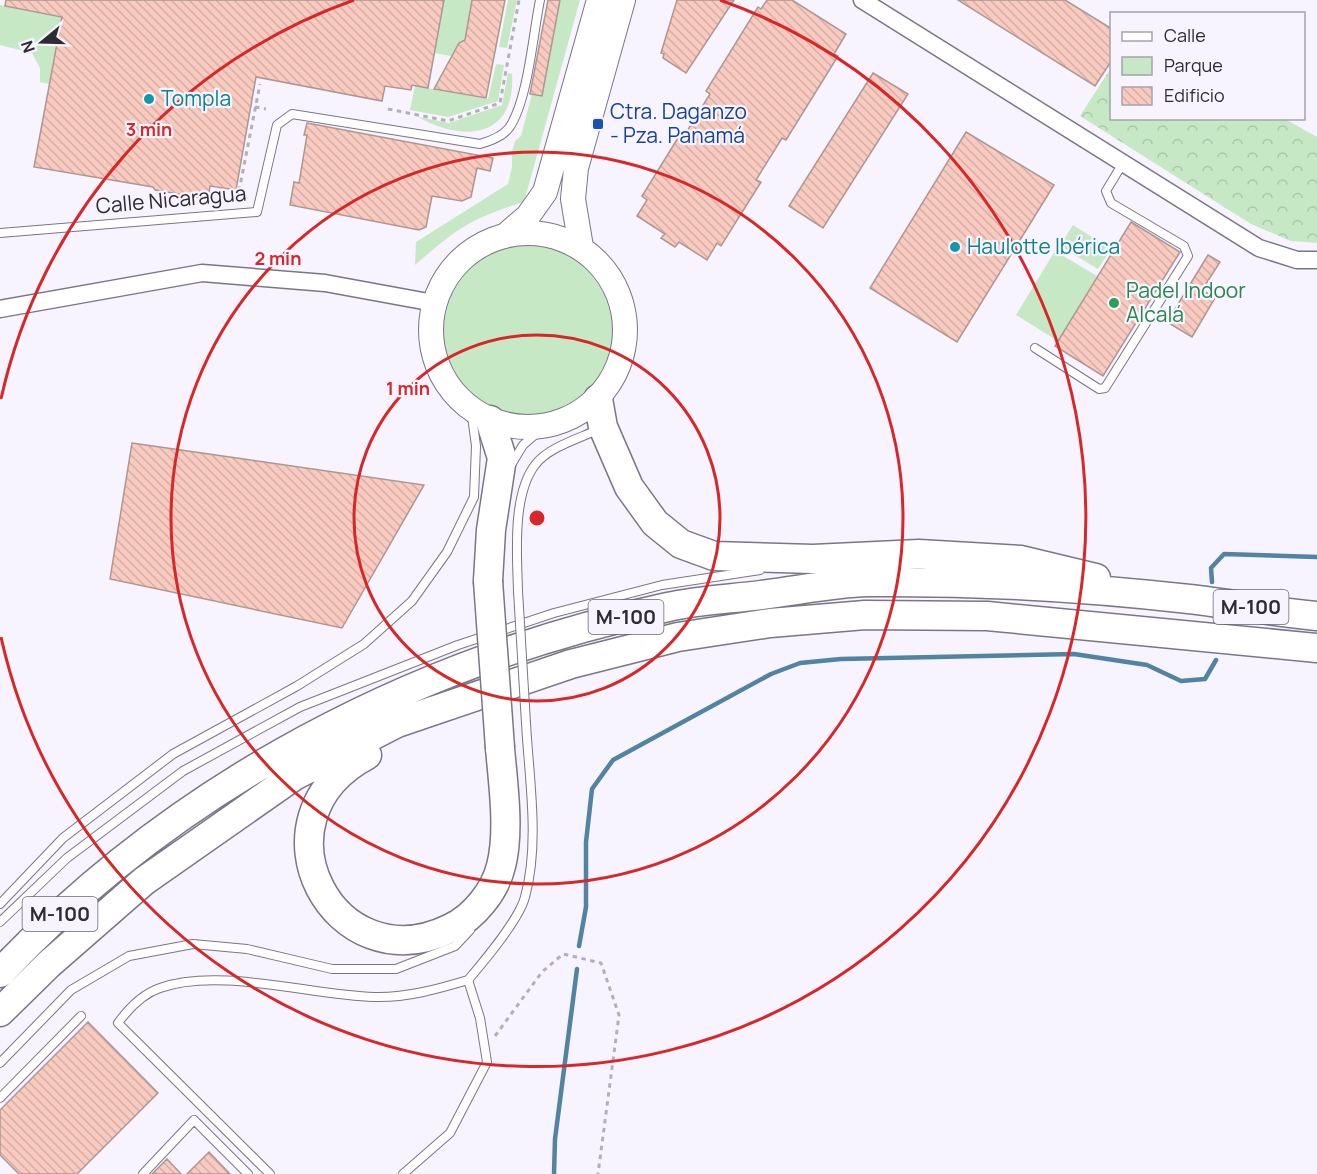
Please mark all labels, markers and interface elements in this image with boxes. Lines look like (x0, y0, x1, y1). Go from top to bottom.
north arrow (12, 12, 72, 72)
legend (1110, 12, 1305, 120)
text: Calle (1164, 23, 1206, 47)
text: N (16, 38, 40, 56)
text: Parque (1164, 53, 1223, 77)
text: Edificio (1164, 83, 1225, 107)
place label: Tompla (161, 84, 231, 112)
marker: Tompla (142, 92, 156, 106)
place label: Ctra. Daganzo - Pza. Panamá (610, 97, 747, 149)
text: 3 min (126, 117, 172, 141)
marker: Ctra. Daganzo - Pza. Panamá (591, 117, 605, 131)
street label: Calle Nicaragua (95, 178, 247, 220)
place label: Haulotte Ibérica (967, 232, 1120, 260)
marker: Haulotte Ibérica (948, 240, 962, 254)
text: 2 min (255, 246, 301, 270)
place label: Padel Indoor Alcalá (1126, 276, 1246, 328)
marker: Padel Indoor Alcalá (1107, 296, 1121, 310)
text: 1 min (386, 376, 430, 400)
centre of rings (527, 508, 547, 528)
road number: M-100 (1214, 590, 1288, 624)
road number: M-100 (588, 600, 664, 634)
road number: M-100 (22, 897, 98, 931)

